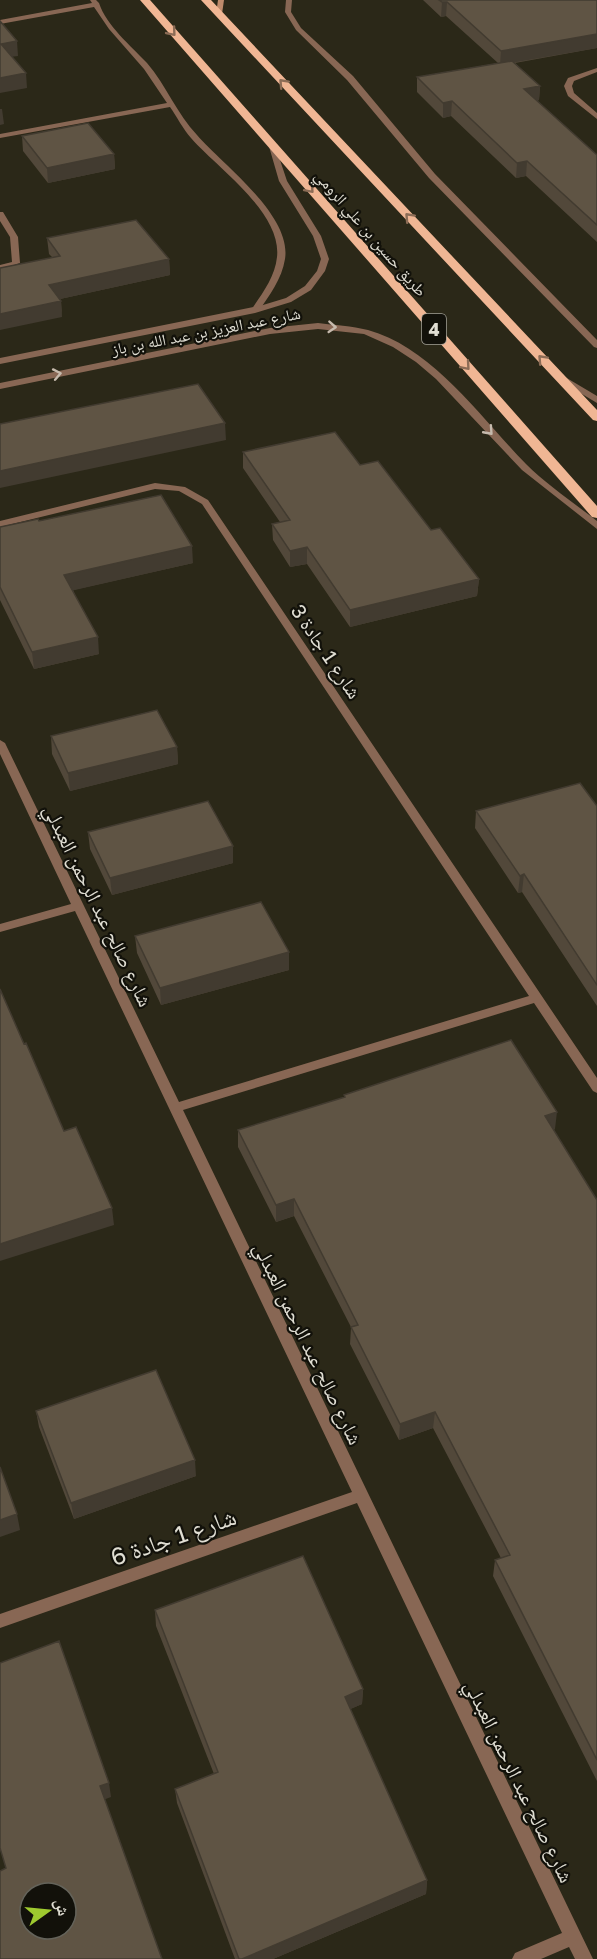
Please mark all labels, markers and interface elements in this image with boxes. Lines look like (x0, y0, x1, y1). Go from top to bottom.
one-way arrow (165, 25, 176, 36)
one-way arrow (279, 80, 290, 90)
street label: طريق حسين بن علي الرومي (308, 166, 431, 302)
one-way arrow (303, 182, 314, 192)
one-way arrow (405, 213, 416, 224)
street label: شارع عبد العزيز بن عبد الله بن باز (109, 303, 302, 360)
road number: 4 (422, 314, 446, 344)
one-way arrow (327, 320, 336, 333)
one-way arrow (539, 355, 550, 366)
one-way arrow (459, 359, 470, 370)
one-way arrow (52, 369, 62, 382)
one-way arrow (482, 424, 493, 435)
street label: شارع 1 جادة 3 (285, 599, 367, 704)
street label: شارع صالح عبد الرحمن العبدلي (35, 800, 158, 1012)
street label: شارع صالح عبد الرحمن العبدلي (245, 1238, 368, 1450)
street label: شارع 1 جادة 6 (106, 1501, 240, 1573)
street label: شارع صالح عبد الرحمن العبدلي (456, 1676, 579, 1888)
north arrow (18, 1881, 78, 1941)
text: ش (51, 1896, 74, 1918)

